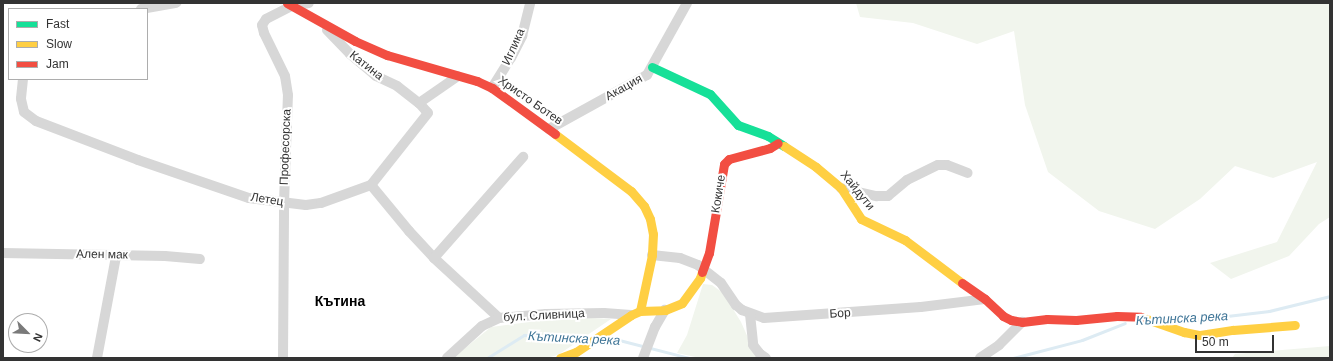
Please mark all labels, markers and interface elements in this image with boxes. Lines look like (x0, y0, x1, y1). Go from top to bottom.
legend (8, 8, 148, 80)
text: Fast (46, 17, 69, 31)
street label: Иглика (500, 26, 528, 68)
text: Slow (46, 37, 72, 51)
street label: Катина (346, 48, 386, 84)
text: Jam (46, 57, 69, 71)
street label: Акация (603, 72, 645, 104)
street label: Христо Ботев (495, 73, 565, 129)
street label: Професорска (277, 109, 295, 185)
street label: Хайдути (837, 168, 877, 214)
street label: Кокиче (709, 174, 729, 214)
street label: Летец (250, 190, 284, 210)
street label: Ален мак (76, 247, 128, 263)
district label: Кътина (315, 293, 365, 309)
street label: Бор (829, 306, 851, 322)
street label: бул. Сливница (503, 307, 585, 325)
water label: Кътинска река (1136, 309, 1228, 329)
north arrow (8, 313, 48, 353)
scale bar (1197, 327, 1276, 353)
water label: Кътинска река (528, 329, 620, 349)
text: N (31, 331, 45, 344)
text: 50 m (1202, 335, 1229, 349)

